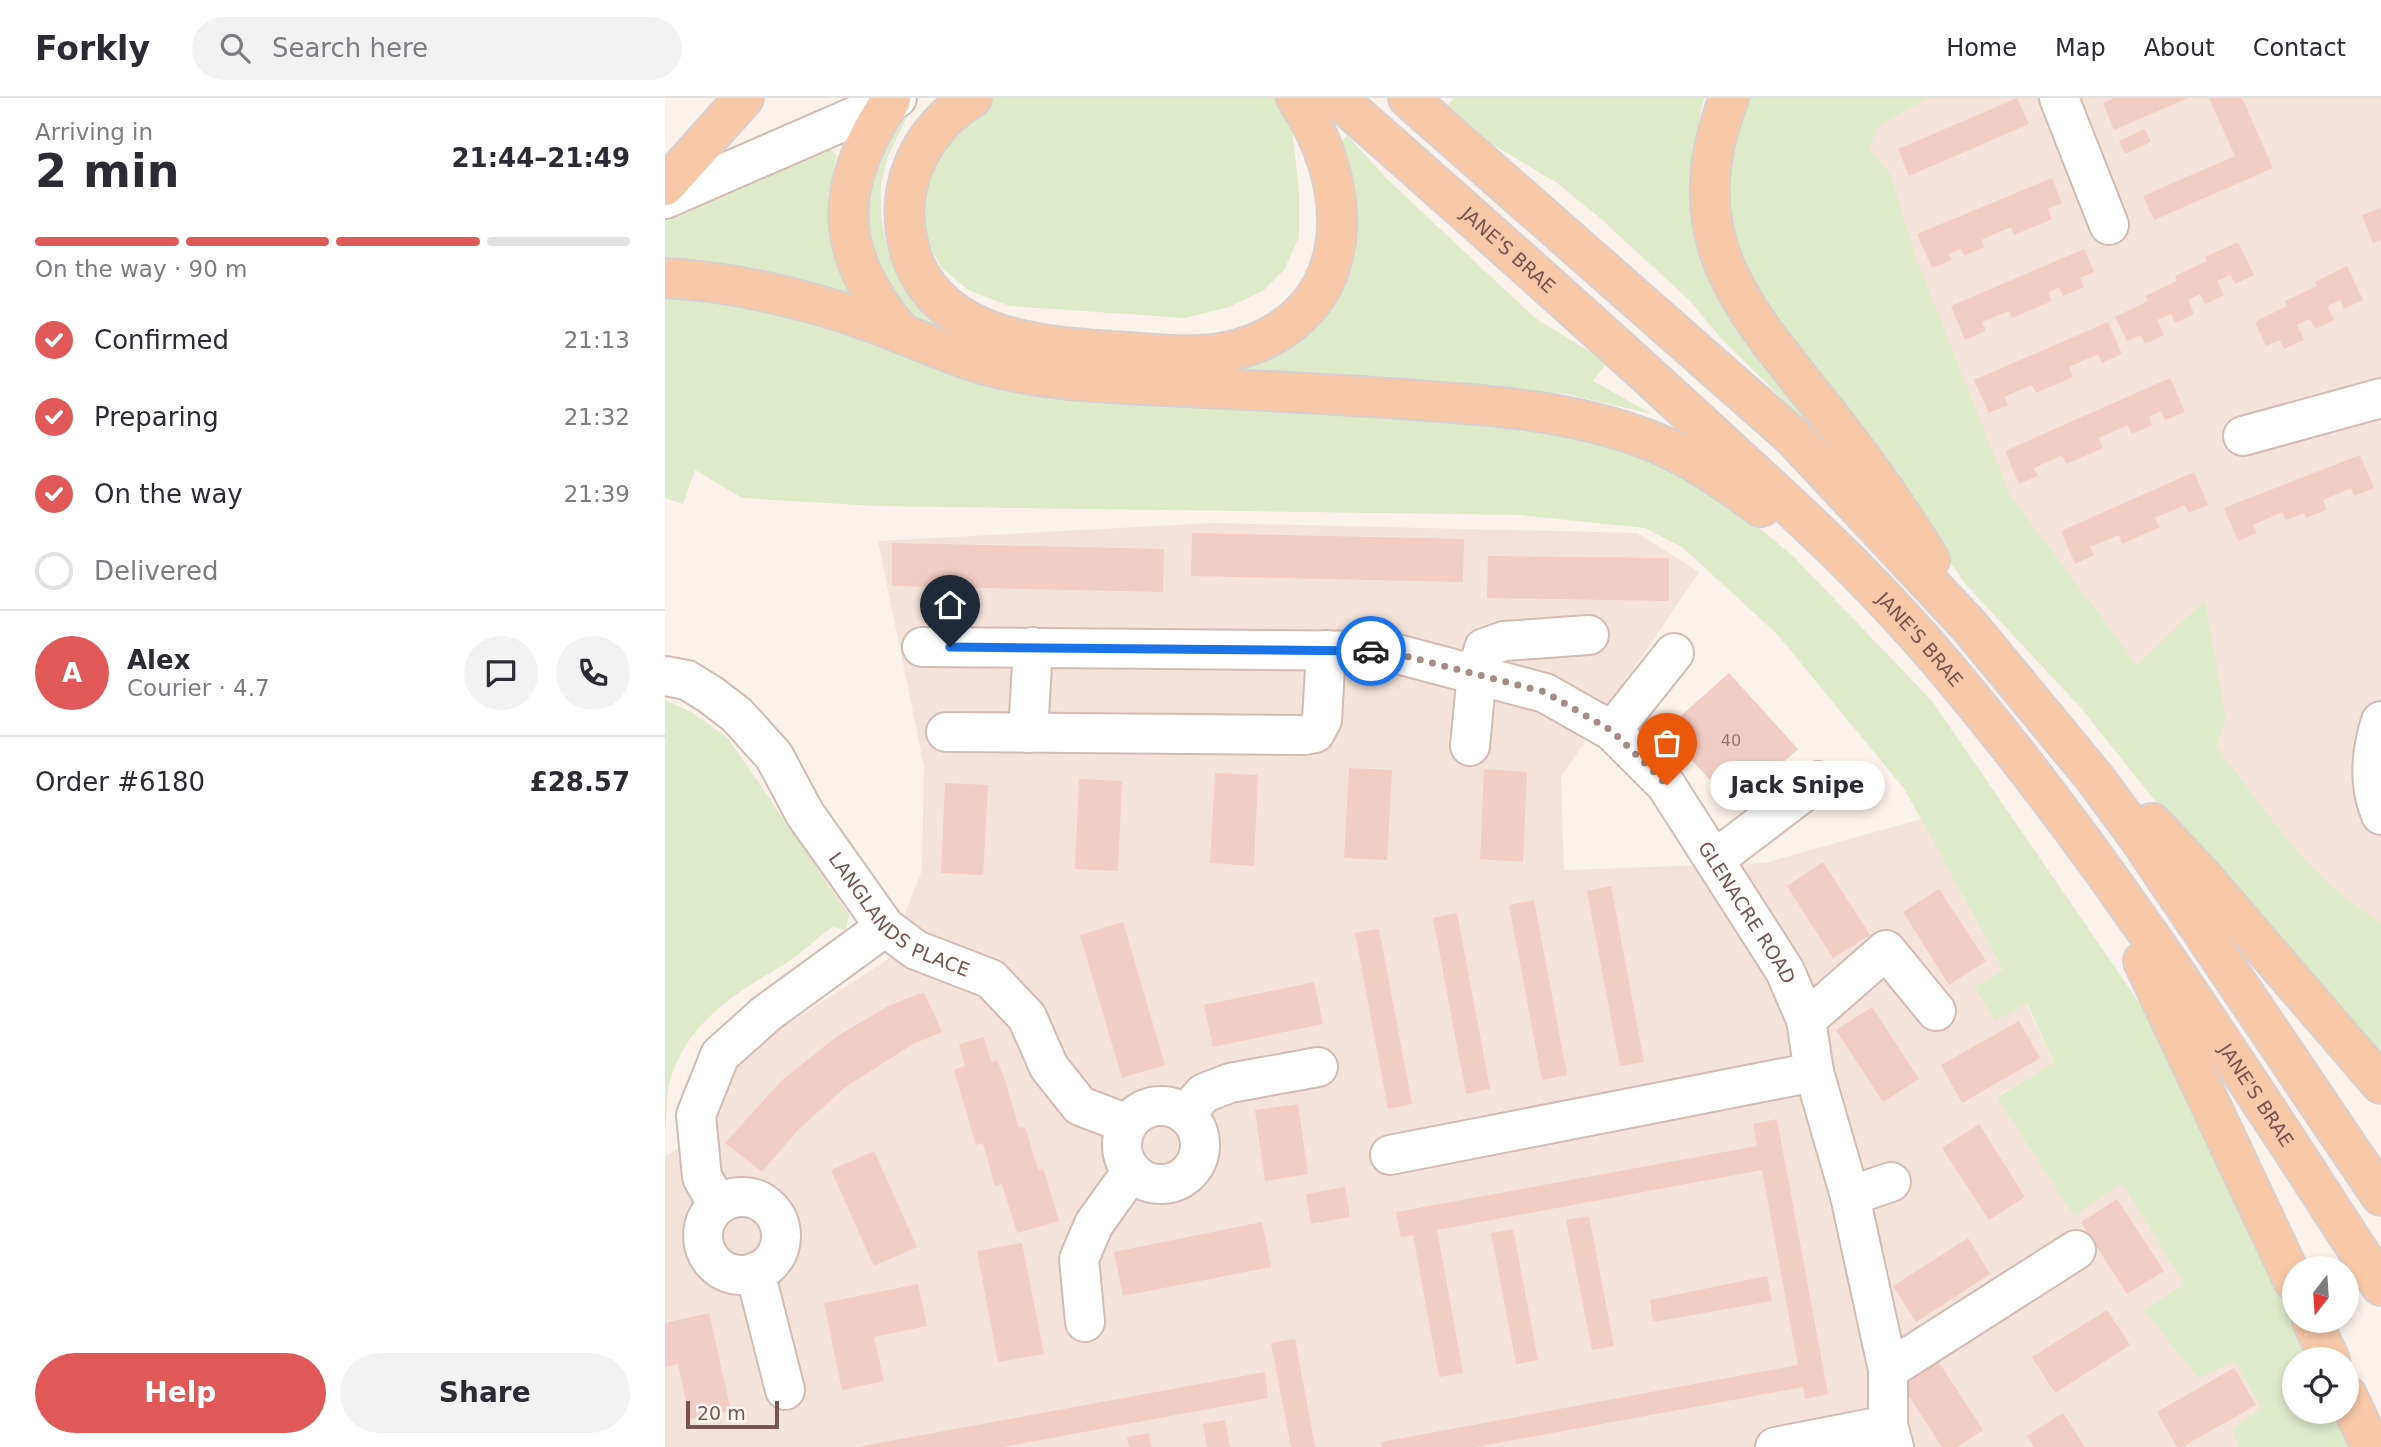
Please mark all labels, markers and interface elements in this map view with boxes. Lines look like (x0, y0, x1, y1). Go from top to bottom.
search box (192, 17, 682, 80)
text: Forkly (35, 29, 150, 68)
icon: search (216, 29, 254, 67)
text: Search here (272, 33, 428, 63)
text: Home (1946, 34, 2017, 62)
text: Map (2055, 34, 2106, 62)
text: About (2144, 34, 2215, 62)
text: Contact (2253, 34, 2346, 62)
text: Arriving in (35, 119, 153, 145)
text: 21:44–21:49 (451, 143, 630, 173)
text: 2 min (35, 144, 179, 198)
street label: JANE'S BRAE (1456, 202, 1560, 297)
text: On the way · 90 m (35, 256, 247, 282)
icon: check (35, 321, 73, 359)
text: Confirmed (94, 325, 229, 355)
text: 21:13 (564, 327, 630, 353)
icon: check (35, 398, 73, 436)
text: Preparing (94, 402, 219, 432)
text: 21:32 (564, 404, 630, 430)
icon: check (35, 475, 73, 513)
text: On the way (94, 479, 243, 509)
text: 21:39 (564, 481, 630, 507)
text: Delivered (94, 556, 218, 586)
pin (920, 575, 980, 647)
icon: home (931, 586, 969, 624)
street label: JANE'S BRAE (1872, 587, 1968, 691)
courier (1336, 616, 1406, 686)
icon: car (1352, 632, 1390, 670)
button: chat (464, 636, 538, 710)
button: phone (556, 636, 630, 710)
text: Alex (127, 645, 190, 675)
text: A (62, 658, 82, 688)
text: Courier · 4.7 (127, 675, 270, 701)
pin (1637, 713, 1697, 785)
icon: bag (1648, 724, 1686, 762)
house number: 40 (1721, 731, 1741, 750)
callout: Jack Snipe (1709, 760, 1884, 810)
text: Order #6180 (35, 767, 205, 797)
text: £28.57 (530, 767, 630, 797)
text: Jack Snipe (1731, 772, 1864, 798)
street label: GLENACRE ROAD (1694, 837, 1800, 987)
street label: LANGLANDS PLACE (825, 848, 973, 981)
street label: JANE'S BRAE (2214, 1039, 2298, 1150)
north arrow (2282, 1256, 2359, 1334)
map controls (2282, 1256, 2359, 1424)
button: locate (2282, 1347, 2359, 1424)
button: Help (35, 1353, 326, 1433)
button: Share (340, 1353, 630, 1433)
scale bar (686, 1398, 779, 1430)
text: 20 m (697, 1402, 746, 1424)

